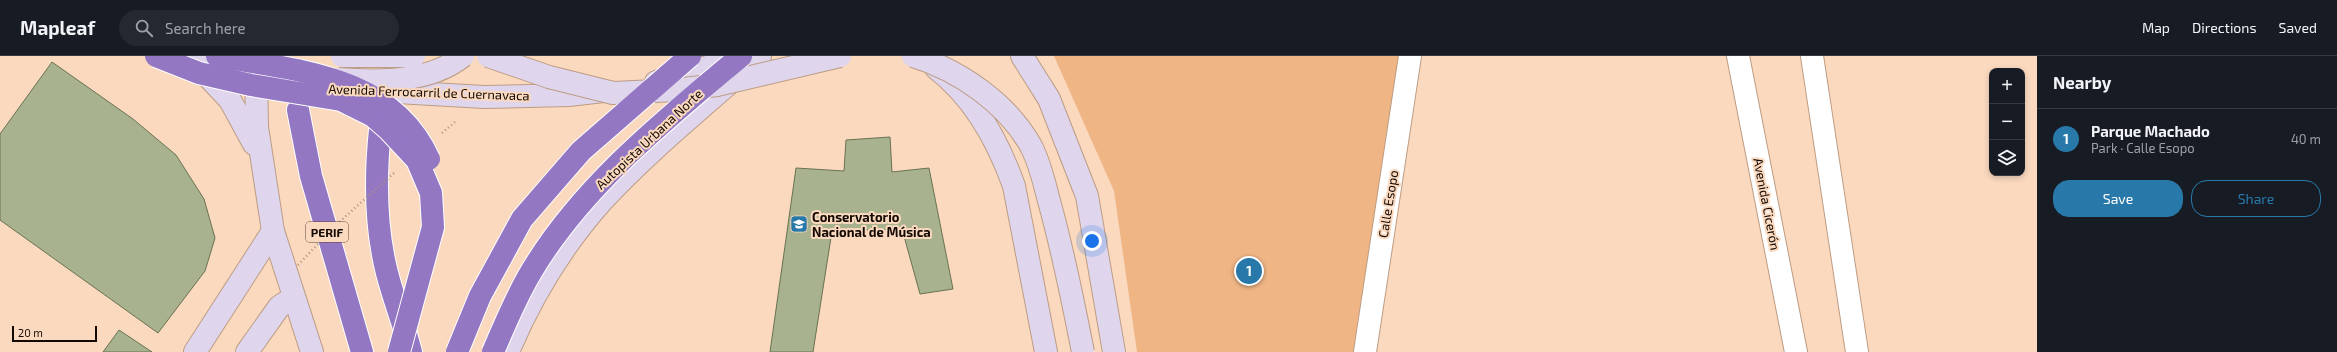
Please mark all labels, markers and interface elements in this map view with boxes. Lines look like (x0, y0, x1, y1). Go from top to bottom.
search box (119, 10, 399, 46)
text: Mapleaf (20, 16, 95, 39)
icon: search (133, 17, 155, 39)
text: Search here (165, 19, 246, 37)
text: Map (2142, 19, 2170, 36)
text: Directions (2192, 19, 2257, 36)
text: Saved (2279, 19, 2317, 36)
map controls (1989, 68, 2025, 176)
button: + (1989, 68, 2025, 104)
text: Nearby (2053, 72, 2111, 92)
street label: Avenida Ferrocarril de Cuernavaca (328, 80, 530, 104)
street label: Autopista Urbana Norte (592, 85, 706, 193)
button: − (1989, 104, 2025, 140)
text: Parque Machado (2091, 122, 2210, 140)
text: 1 (2063, 131, 2069, 147)
text: 40 m (2291, 131, 2321, 147)
button: layers (1989, 140, 2025, 176)
text: Park · Calle Esopo (2091, 140, 2195, 156)
street label: Avenida Cicerón (1750, 156, 1784, 252)
street label: Calle Esopo (1375, 169, 1401, 239)
button: Save (2053, 180, 2183, 217)
button: Share (2191, 180, 2321, 217)
place label: Conservatorio Nacional de Música (812, 209, 931, 240)
school or university icon: Conservatorio Nacional de Música (789, 214, 809, 234)
road number: PERIF (306, 222, 348, 242)
your location (1082, 231, 1102, 251)
pin: 1 (1236, 256, 1262, 286)
scale bar (12, 324, 97, 343)
text: 20 m (18, 326, 43, 339)

